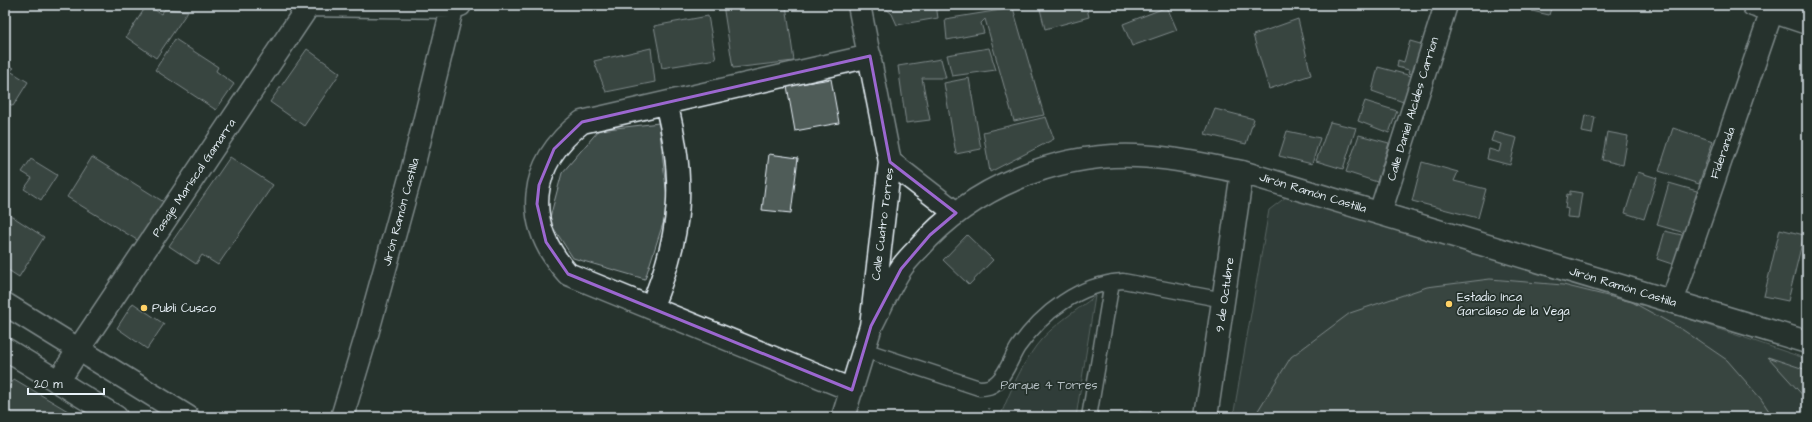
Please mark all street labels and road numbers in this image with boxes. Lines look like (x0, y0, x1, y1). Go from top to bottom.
street label: Calle Daniel Alcides Carrion (1383, 35, 1443, 183)
street label: Pasaje Mariscal Gamarra (148, 115, 240, 241)
street label: Fideranda (1706, 125, 1740, 181)
street label: Jirón Ramón Castilla (378, 156, 424, 268)
street label: Calle Cuatro Torres (868, 167, 898, 281)
street label: Jirón Ramón Castilla (1257, 169, 1369, 217)
street label: 9 de Octubre (1211, 256, 1239, 334)
street label: Jirón Ramón Castilla (1567, 263, 1679, 311)

